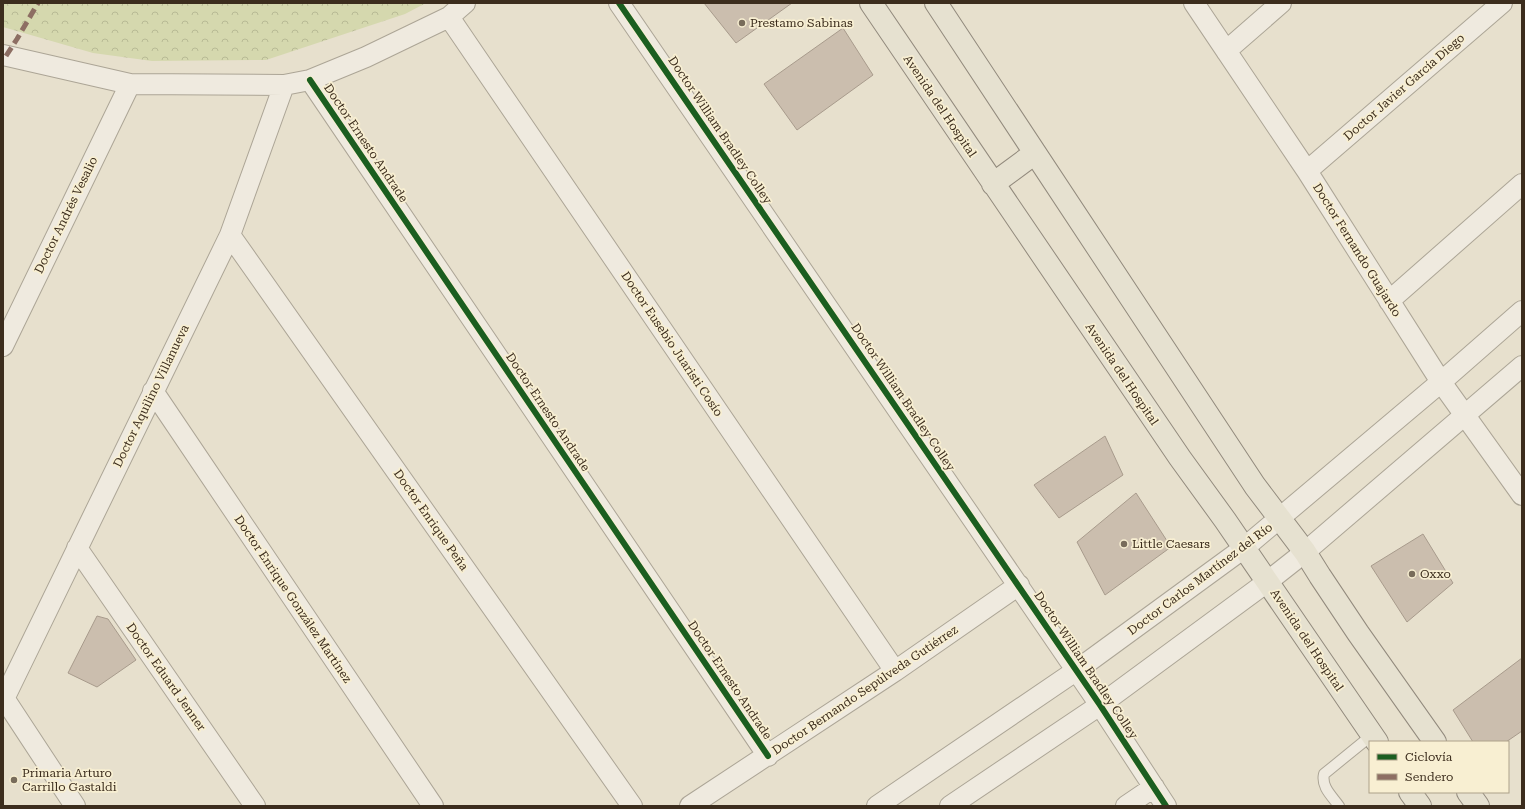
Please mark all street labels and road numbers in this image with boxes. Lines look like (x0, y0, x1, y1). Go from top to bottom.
street label: Doctor Javier García Diego (1341, 31, 1467, 143)
street label: Avenida del Hospital (901, 52, 980, 160)
street label: Doctor William Bradley Colley (665, 54, 775, 207)
street label: Doctor Ernesto Andrade (321, 81, 411, 205)
street label: Doctor Andrés Vesalio (32, 154, 100, 276)
street label: Doctor Fernando Guajardo (1310, 181, 1404, 319)
street label: Doctor Eusebio Juaristi Cosío (618, 269, 726, 419)
street label: Avenida del Hospital (1083, 320, 1162, 428)
street label: Doctor William Bradley Colley (848, 321, 958, 474)
street label: Doctor Aquilino Villanueva (110, 322, 192, 470)
street label: Doctor Ernesto Andrade (503, 350, 593, 474)
street label: Doctor Enrique Peña (391, 467, 472, 574)
street label: Doctor Enrique González Martínez (232, 513, 355, 686)
street label: Doctor Carlos Martínez del Río (1125, 520, 1275, 638)
street label: Avenida del Hospital (1268, 586, 1347, 694)
street label: Doctor William Bradley Colley (1031, 589, 1141, 742)
street label: Doctor Ernesto Andrade (685, 618, 775, 742)
street label: Doctor Eduard Jenner (123, 620, 209, 734)
street label: Doctor Bernando Sepúlveda Gutiérrez (770, 622, 961, 757)

